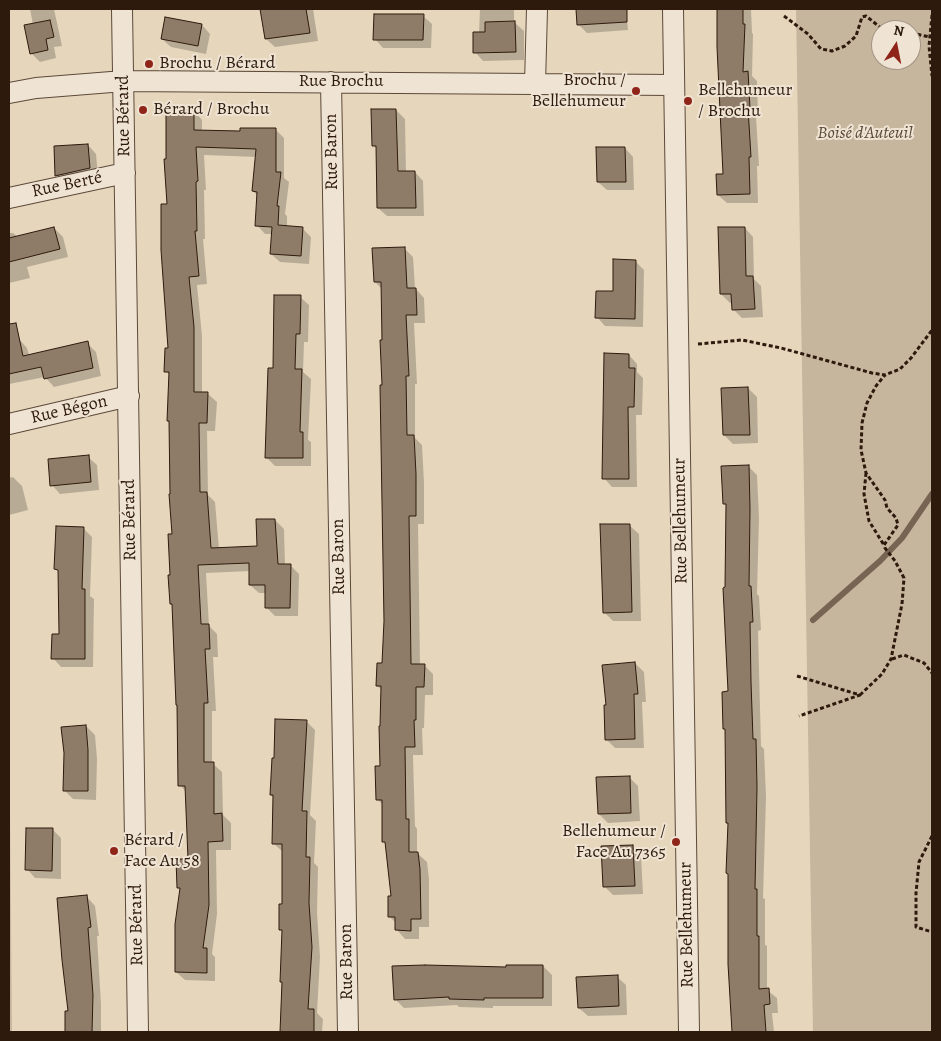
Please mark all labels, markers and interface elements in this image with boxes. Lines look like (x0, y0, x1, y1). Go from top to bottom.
north arrow (871, 20, 921, 70)
text: N (892, 20, 906, 41)
place label: Brochu / Bérard (159, 53, 275, 75)
marker: Brochu / Bérard (143, 58, 155, 70)
place label: Brochu / Bellehumeur (532, 70, 626, 112)
street label: Rue Brochu (298, 71, 384, 93)
street label: Rue Bérard (112, 75, 136, 157)
place label: Bellehumeur / Brochu (698, 80, 792, 122)
marker: Brochu / Bellehumeur (630, 85, 642, 97)
marker: Bellehumeur / Brochu (682, 95, 694, 107)
place label: Bérard / Brochu (153, 99, 269, 121)
marker: Bérard / Brochu (137, 104, 149, 116)
street label: Rue Baron (321, 114, 343, 190)
park label: Boisé d'Auteuil (817, 123, 913, 145)
street label: Rue Berté (30, 167, 104, 203)
street label: Rue Bégon (29, 391, 109, 429)
street label: Rue Bellehumeur (669, 458, 693, 584)
street label: Rue Bérard (118, 479, 142, 561)
street label: Rue Baron (328, 519, 350, 595)
place label: Bellehumeur / Face Au 7365 (562, 821, 666, 864)
place label: Bérard / Face Au 58 (124, 830, 200, 872)
marker: Bellehumeur / Face Au 7365 (670, 836, 682, 848)
marker: Bérard / Face Au 58 (108, 845, 120, 857)
street label: Rue Bellehumeur (675, 862, 699, 988)
street label: Rue Bérard (125, 884, 149, 966)
street label: Rue Baron (336, 924, 358, 1000)

